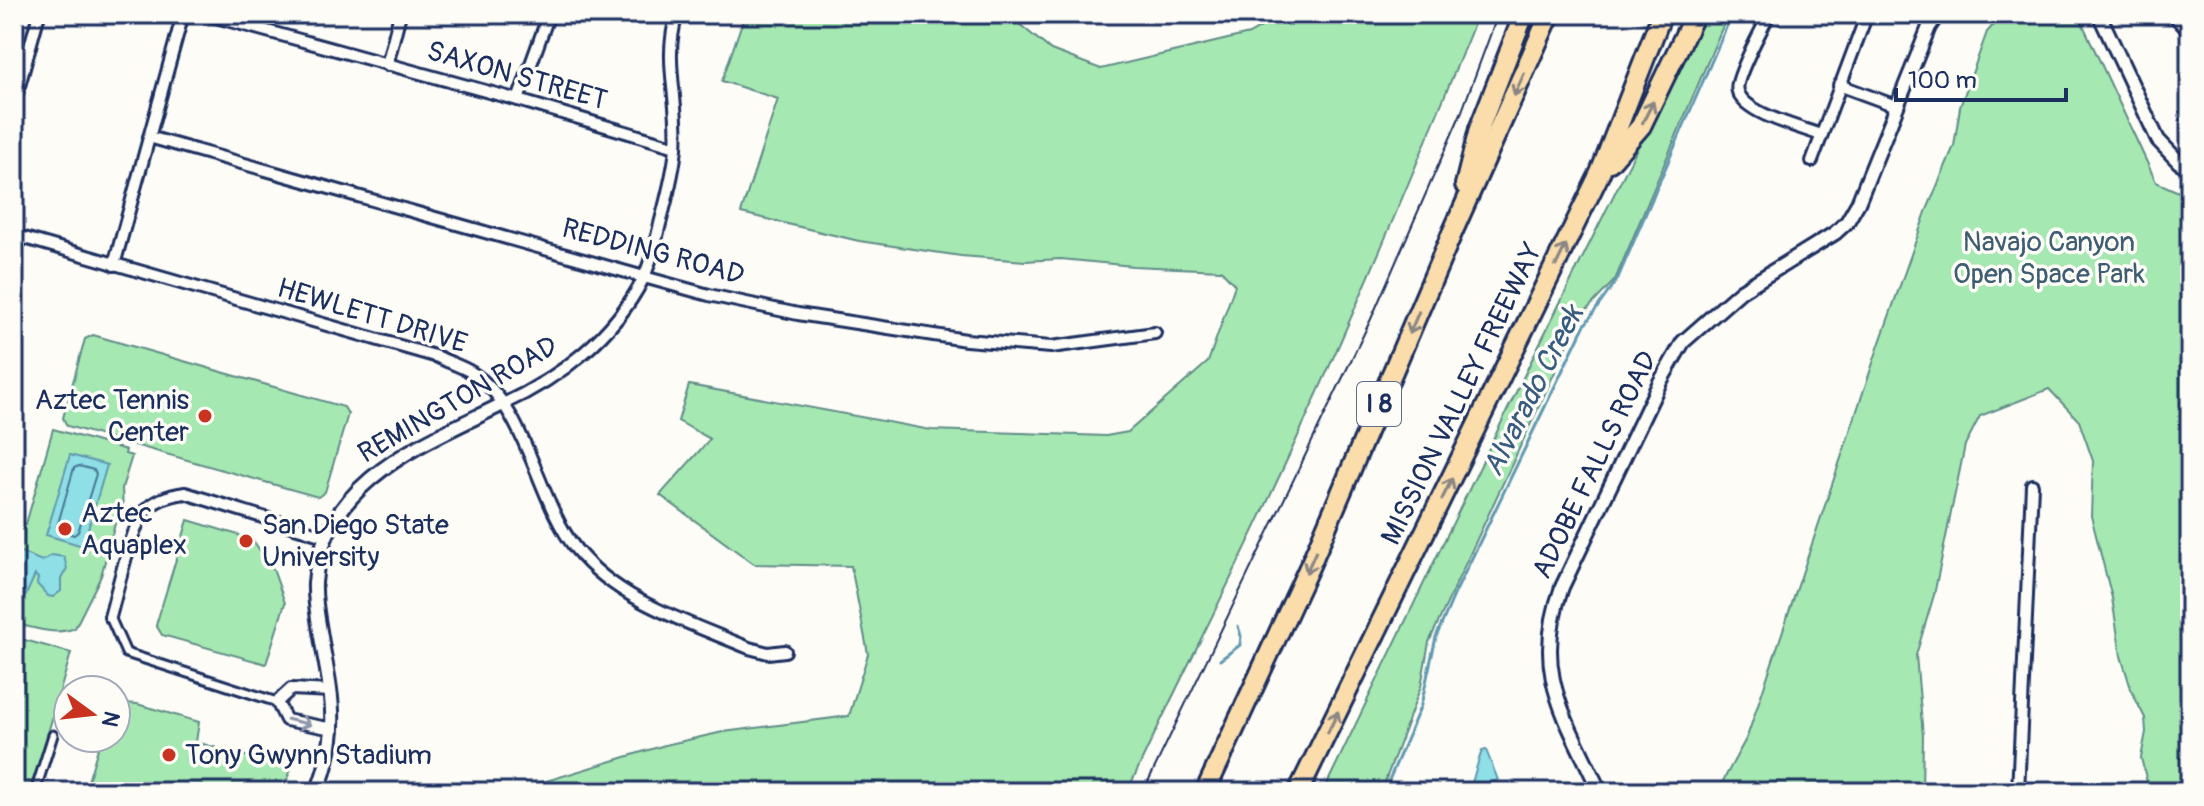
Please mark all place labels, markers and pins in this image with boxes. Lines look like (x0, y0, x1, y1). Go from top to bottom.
place label: Aztec Tennis Center (35, 383, 189, 450)
marker: Aztec Tennis Center (196, 407, 214, 425)
place label: Aztec Aquaplex (81, 496, 187, 563)
place label: San Diego State University (262, 508, 449, 575)
marker: Aztec Aquaplex (56, 520, 74, 538)
marker: San Diego State University (237, 532, 255, 550)
place label: Tony Gwynn Stadium (185, 738, 432, 773)
marker: Tony Gwynn Stadium (160, 746, 178, 764)

